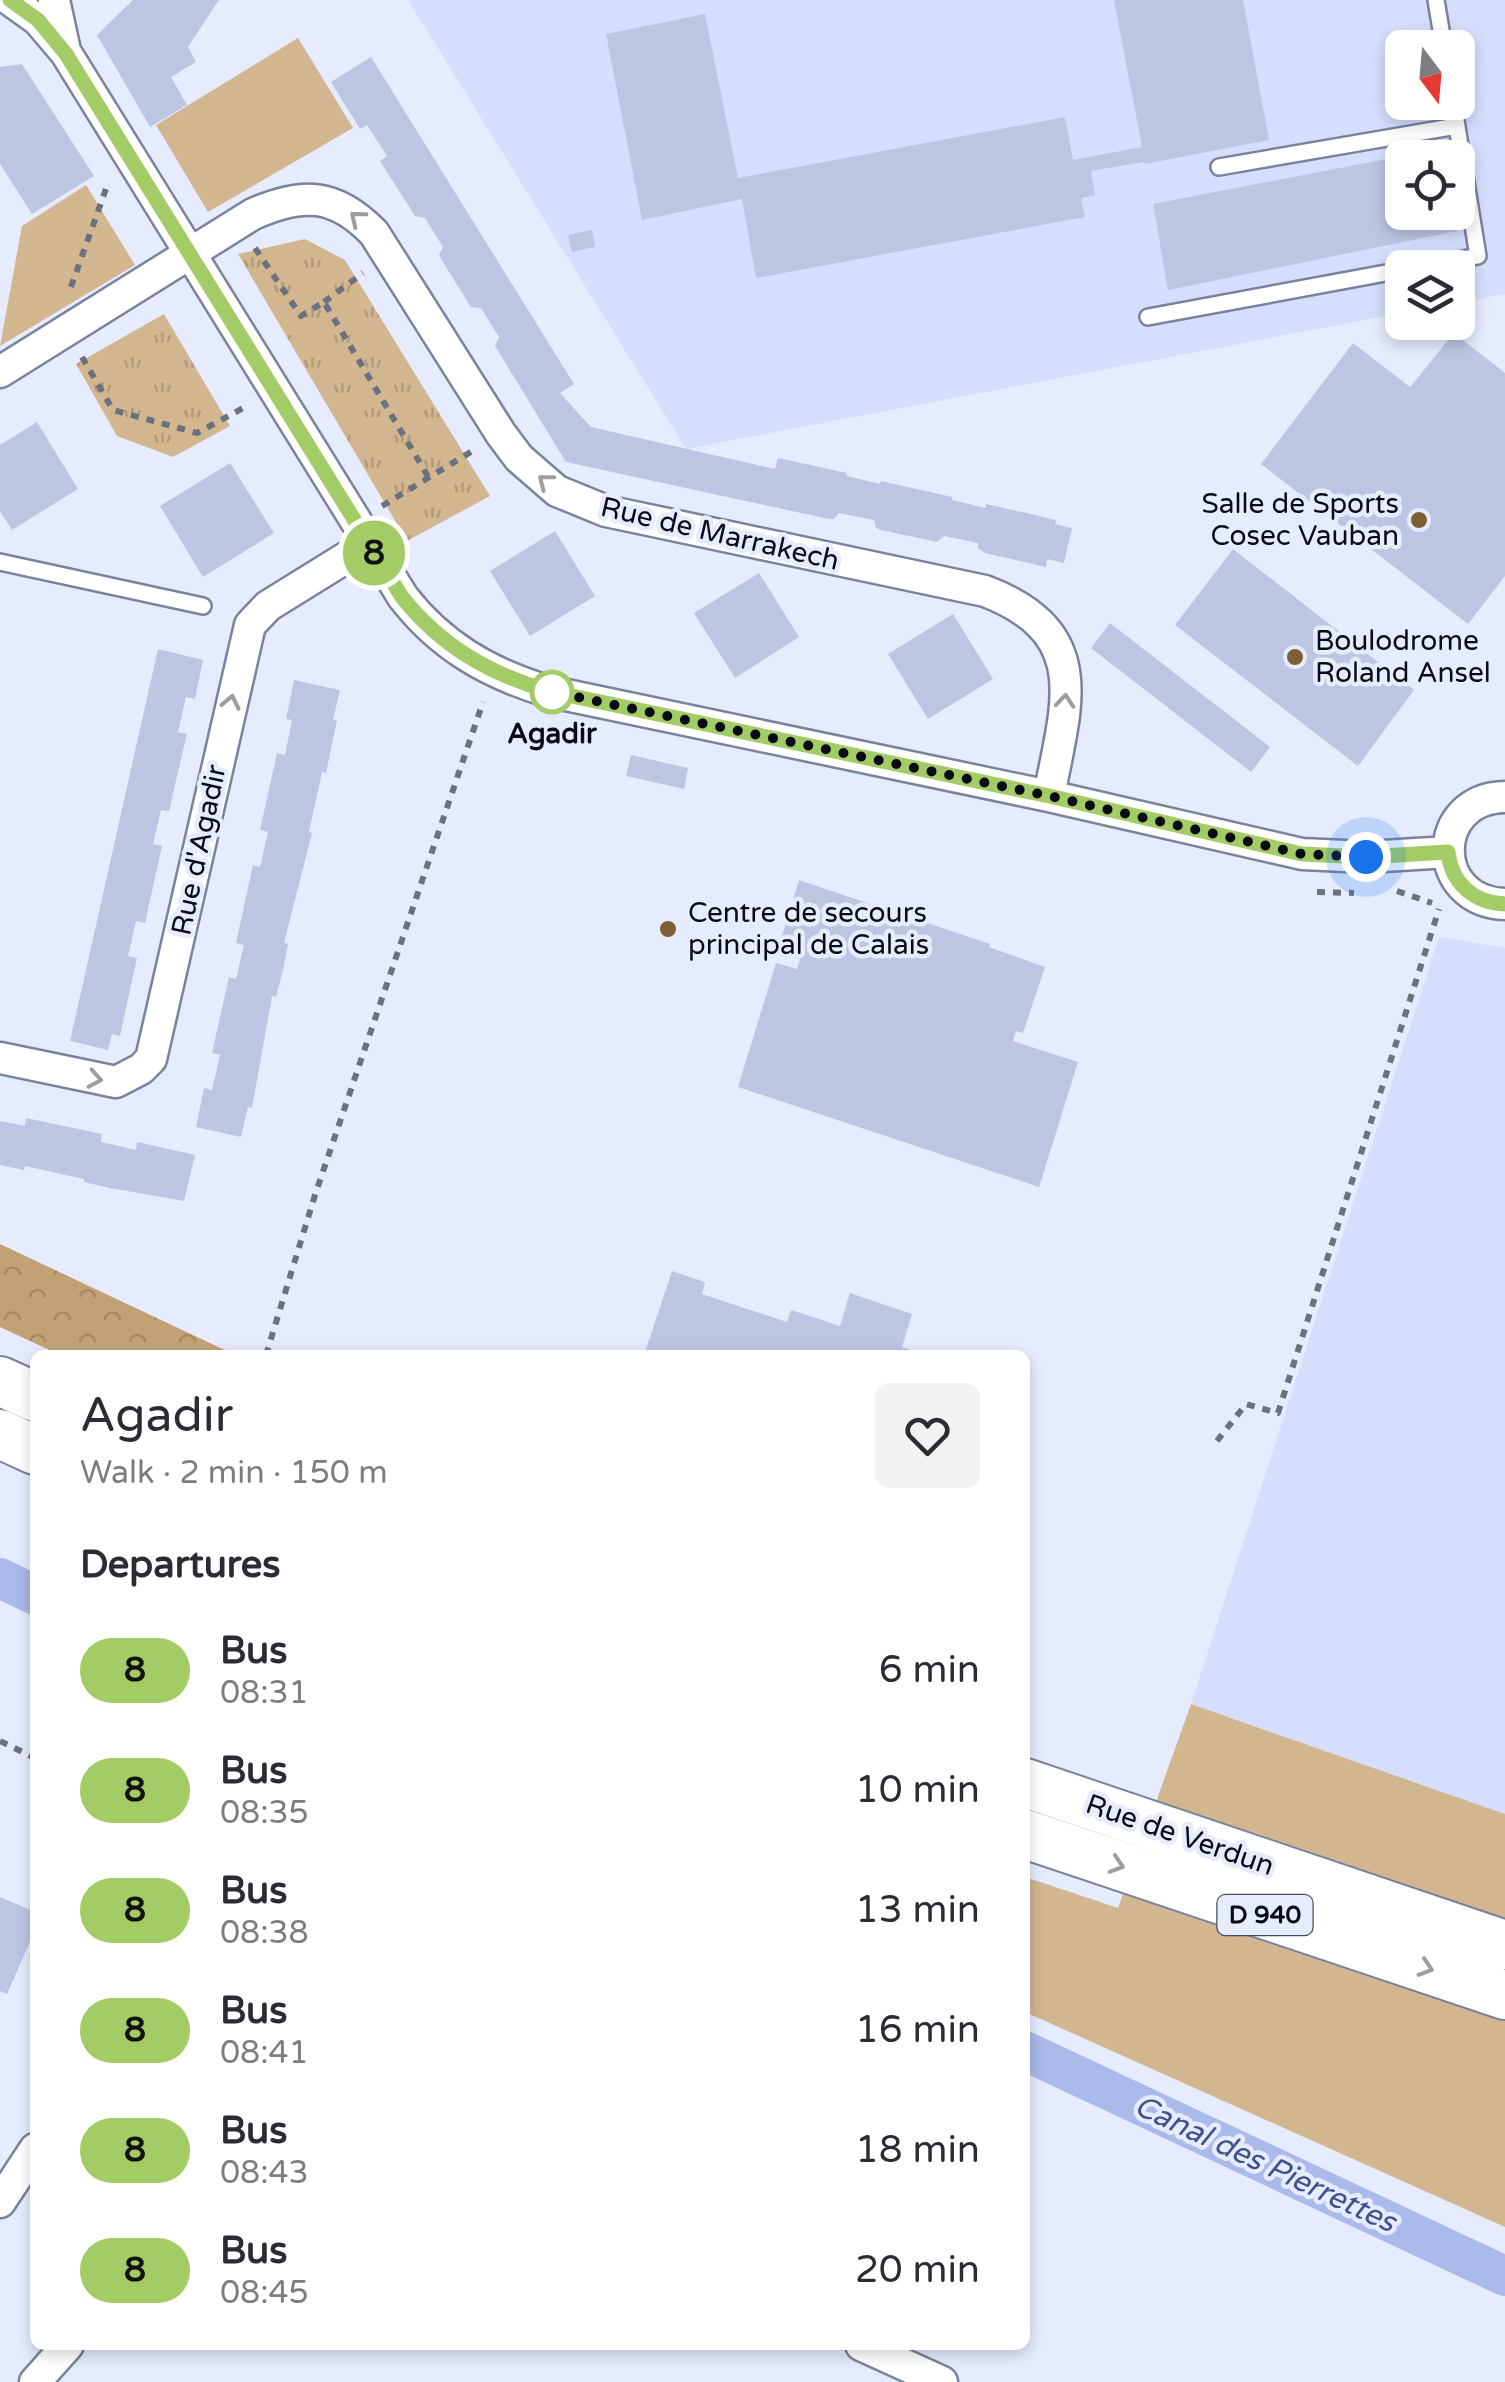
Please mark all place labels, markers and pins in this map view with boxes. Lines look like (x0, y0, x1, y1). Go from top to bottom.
place label: Salle de Sports Cosec Vauban (1202, 487, 1399, 553)
marker: Salle de Sports Cosec Vauban (1408, 509, 1430, 531)
place label: Boulodrome Roland Ansel (1315, 624, 1491, 690)
marker: Boulodrome Roland Ansel (1284, 646, 1306, 668)
marker: Agadir (531, 671, 573, 713)
place label: Agadir (507, 717, 598, 751)
place label: Centre de secours principal de Calais (688, 896, 929, 962)
marker: Centre de secours principal de Calais (657, 918, 679, 940)

